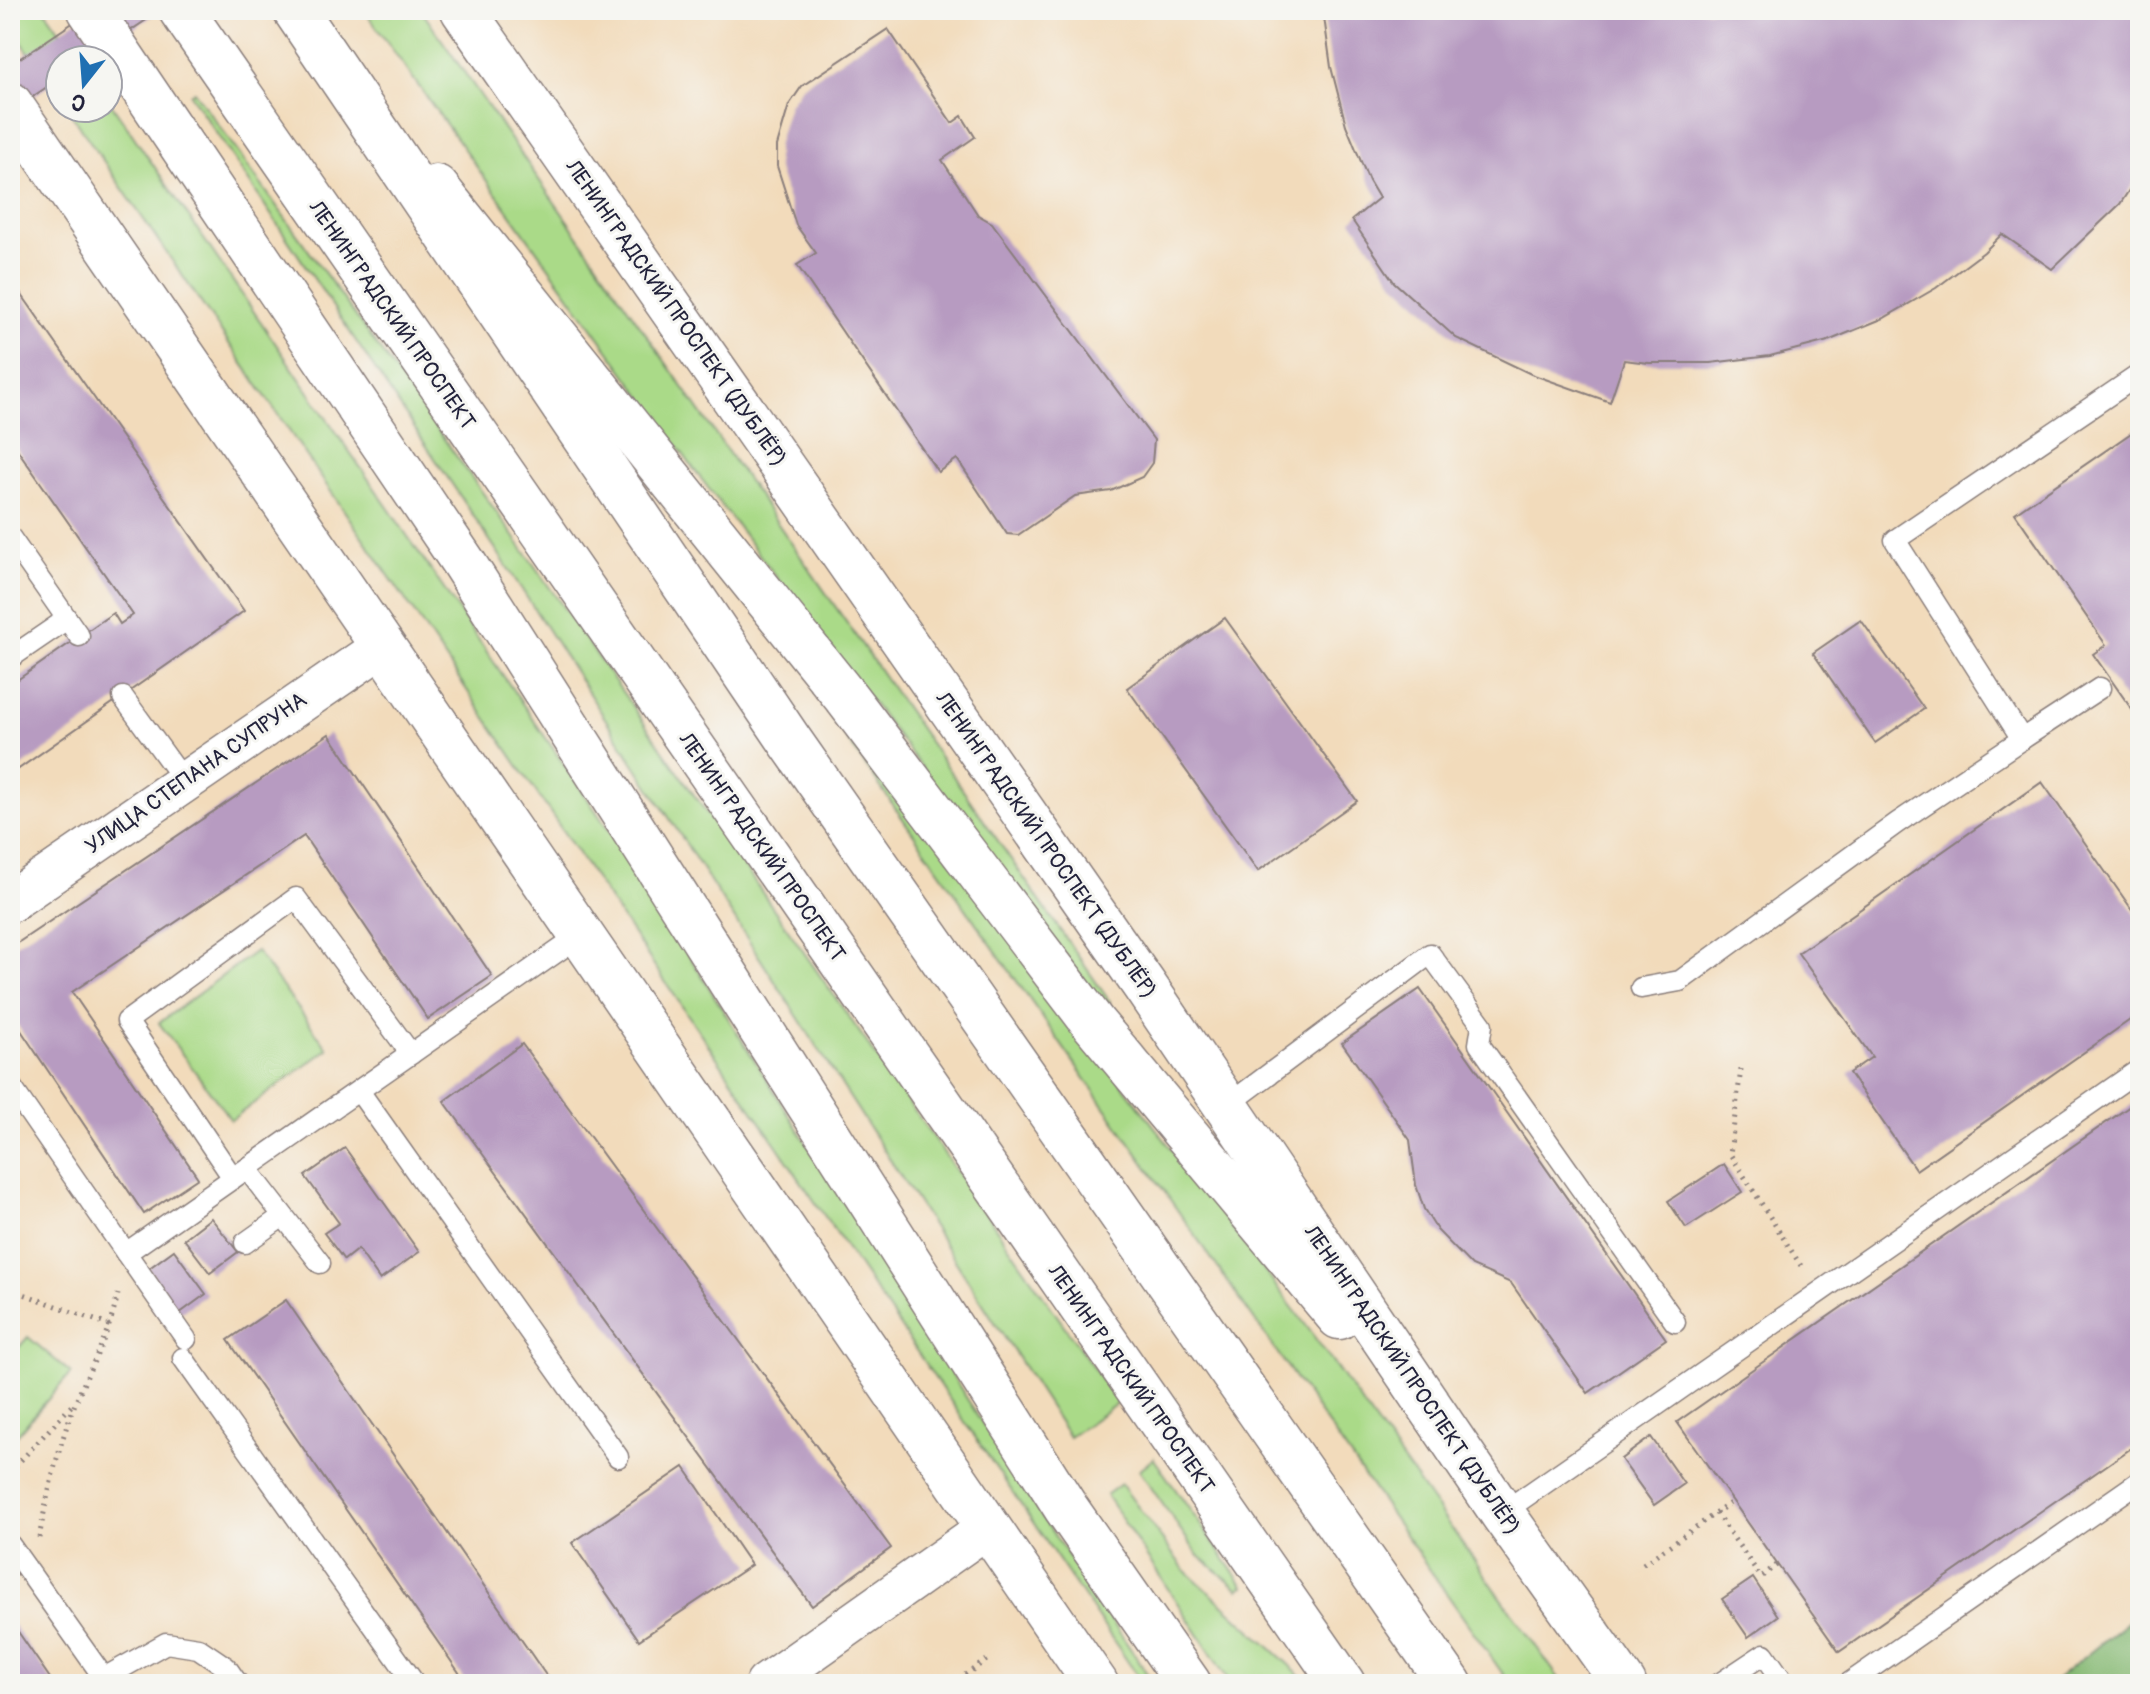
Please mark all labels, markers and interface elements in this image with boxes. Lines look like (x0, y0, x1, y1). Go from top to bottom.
north arrow (44, 44, 124, 124)
text: С (67, 87, 89, 118)
street label: ЛЕНИНГРАДСКИЙ ПРОСПЕКТ (ДУБЛЁР) (558, 153, 793, 472)
street label: ЛЕНИНГРАДСКИЙ ПРОСПЕКТ (302, 194, 482, 435)
street label: ЛЕНИНГРАДСКИЙ ПРОСПЕКТ (ДУБЛЁР) (928, 685, 1163, 1004)
street label: УЛИЦА СТЕПАНА СУПРУНА (80, 686, 312, 860)
street label: ЛЕНИНГРАДСКИЙ ПРОСПЕКТ (672, 726, 852, 967)
street label: ЛЕНИНГРАДСКИЙ ПРОСПЕКТ (ДУБЛЁР) (1297, 1219, 1526, 1540)
street label: ЛЕНИНГРАДСКИЙ ПРОСПЕКТ (1041, 1258, 1221, 1499)

